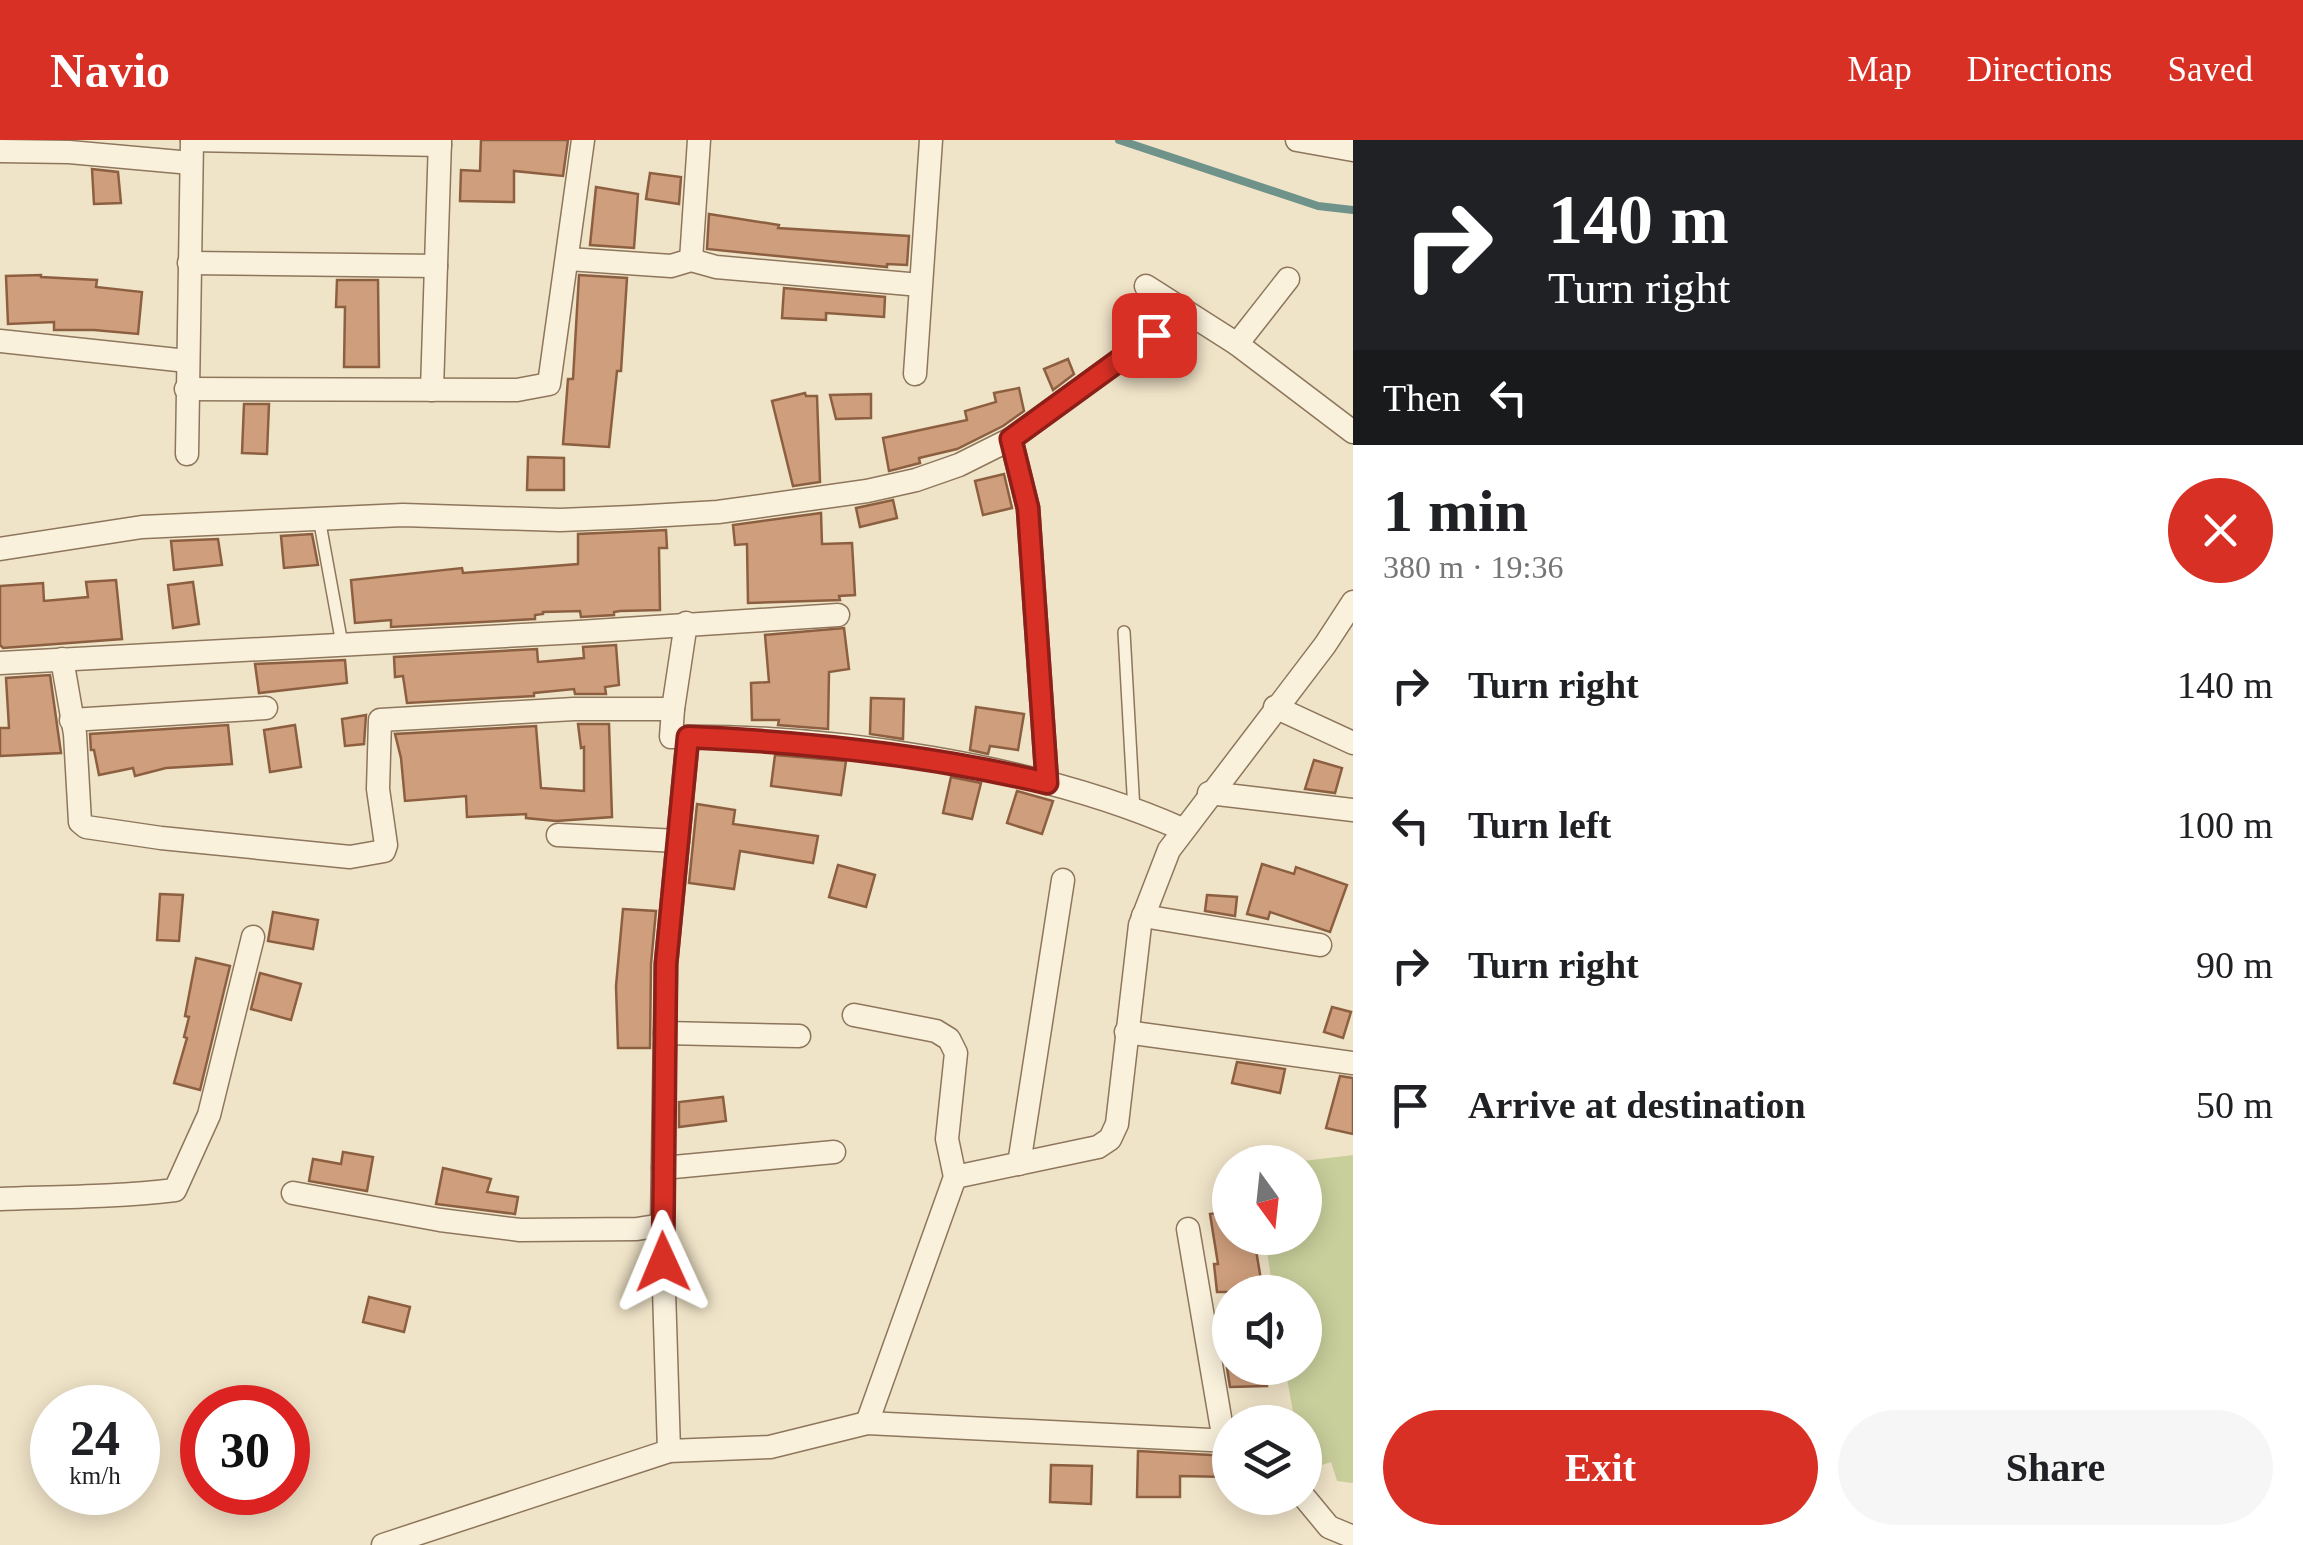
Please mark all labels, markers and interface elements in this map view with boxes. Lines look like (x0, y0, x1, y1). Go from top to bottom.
text: Navio (50, 44, 170, 97)
text: Map (1848, 50, 1912, 89)
text: Directions (1967, 50, 2112, 89)
text: Saved (2167, 50, 2253, 89)
icon: right (1383, 180, 1513, 310)
text: 140 m (1548, 181, 1729, 258)
text: Turn right (1548, 263, 1730, 313)
pin (1112, 293, 1197, 378)
icon: arrive (1127, 308, 1182, 363)
icon: left (1481, 370, 1536, 425)
text: Then (1383, 377, 1461, 419)
text: 1 min (1383, 478, 1528, 544)
button: close (2168, 478, 2273, 583)
text: 380 m · 19:36 (1383, 549, 1563, 585)
icon: right (1383, 658, 1438, 713)
text: Turn right (1468, 664, 1639, 706)
text: 140 m (2177, 664, 2273, 706)
icon: left (1383, 798, 1438, 853)
text: Turn left (1468, 804, 1611, 846)
text: 100 m (2177, 804, 2273, 846)
icon: right (1383, 938, 1438, 993)
text: Turn right (1468, 944, 1639, 986)
text: 90 m (2196, 944, 2273, 986)
icon: arrive (1383, 1078, 1438, 1133)
text: Arrive at destination (1468, 1084, 1806, 1126)
text: 50 m (2196, 1084, 2273, 1126)
north arrow (1212, 1145, 1322, 1255)
map controls (1212, 1145, 1322, 1515)
position arrow (611, 1210, 715, 1314)
button: sound (1212, 1275, 1322, 1385)
speed limit sign: 30 (180, 1385, 310, 1515)
button: layers (1212, 1405, 1322, 1515)
text: 24 (70, 1410, 120, 1466)
button: Exit (1383, 1410, 1818, 1525)
button: Share (1838, 1410, 2273, 1525)
text: km/h (69, 1462, 121, 1489)

